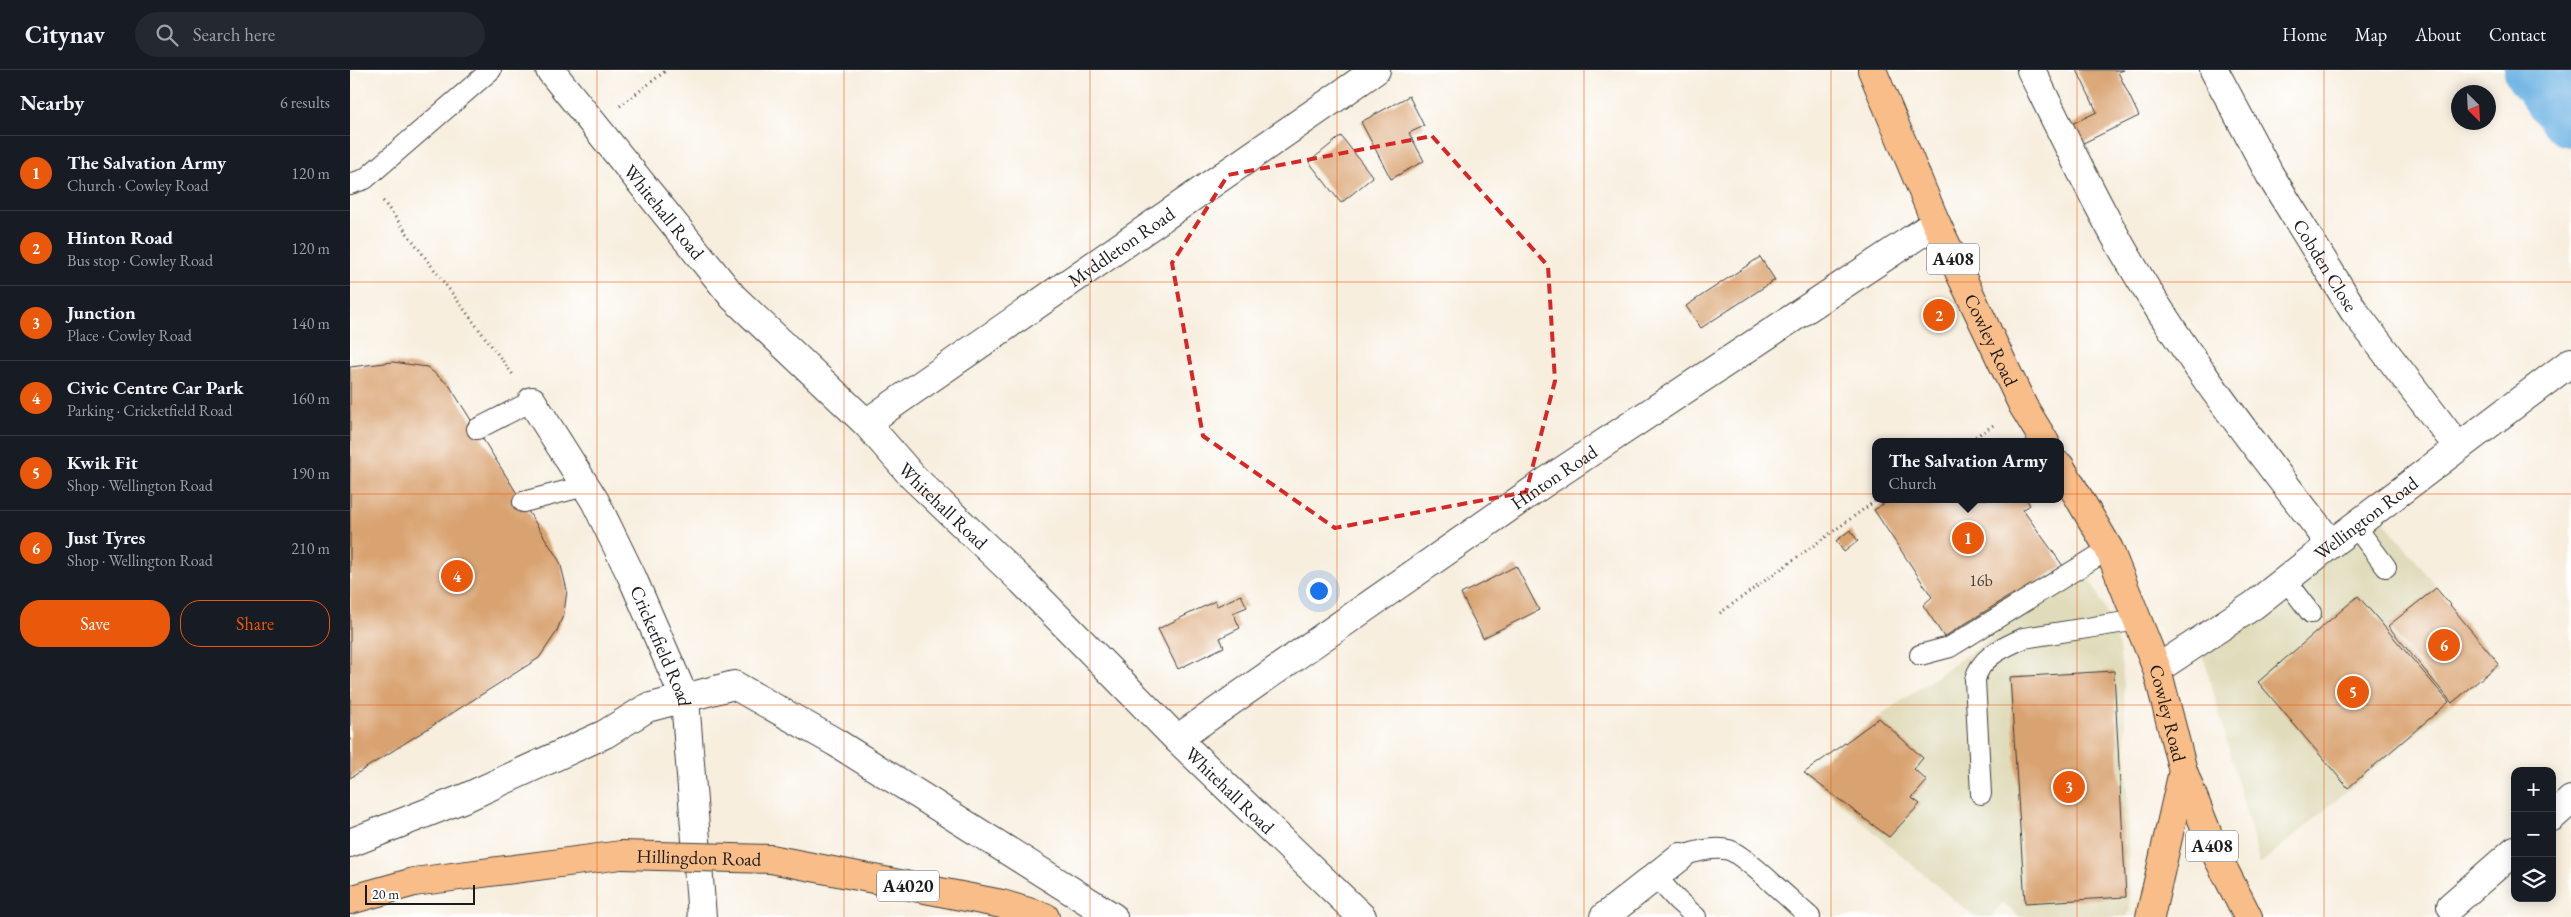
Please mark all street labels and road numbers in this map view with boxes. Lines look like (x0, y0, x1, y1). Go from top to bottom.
street label: Whitehall Road (618, 159, 710, 265)
street label: Myddleton Road (1063, 201, 1180, 293)
street label: Cobden Close (2287, 214, 2363, 317)
road number: A408 (1927, 243, 1979, 274)
street label: Cowley Road (1958, 290, 2024, 391)
street label: Hinton Road (1506, 439, 1602, 515)
street label: Whitehall Road (893, 457, 993, 555)
street label: Wellington Road (2309, 470, 2423, 566)
street label: Cricketfield Road (624, 582, 698, 707)
street label: Cowley Road (2143, 662, 2192, 765)
street label: Whitehall Road (1179, 741, 1280, 840)
road number: A408 (2186, 830, 2238, 861)
street label: Hillingdon Road (636, 843, 762, 872)
road number: A4020 (877, 870, 939, 901)

